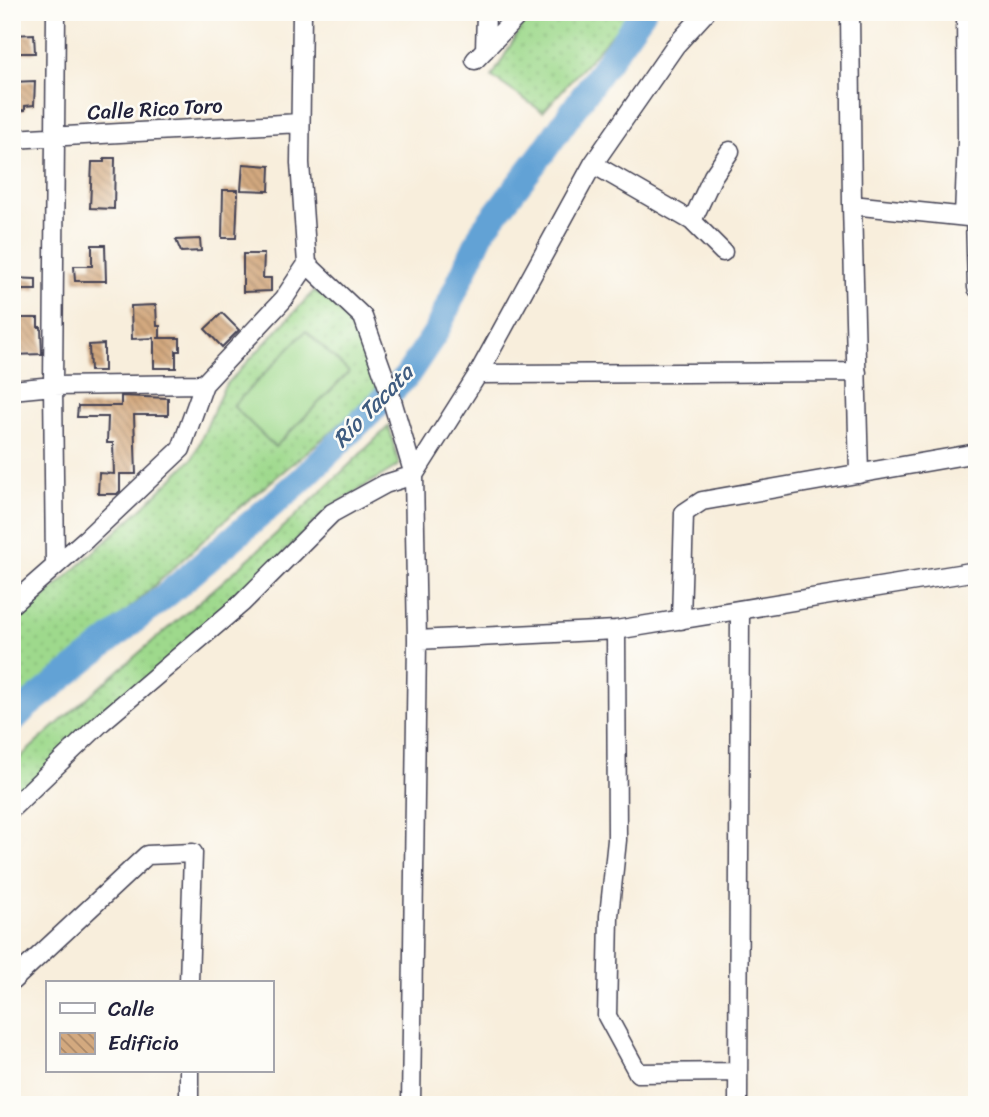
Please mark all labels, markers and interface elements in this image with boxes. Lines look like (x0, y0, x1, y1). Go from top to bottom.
street label: Calle Rico Toro (86, 86, 224, 132)
water label: Río Tacata (322, 352, 426, 458)
legend (46, 981, 273, 1072)
text: Calle (108, 990, 155, 1028)
text: Edificio (108, 1024, 179, 1062)

